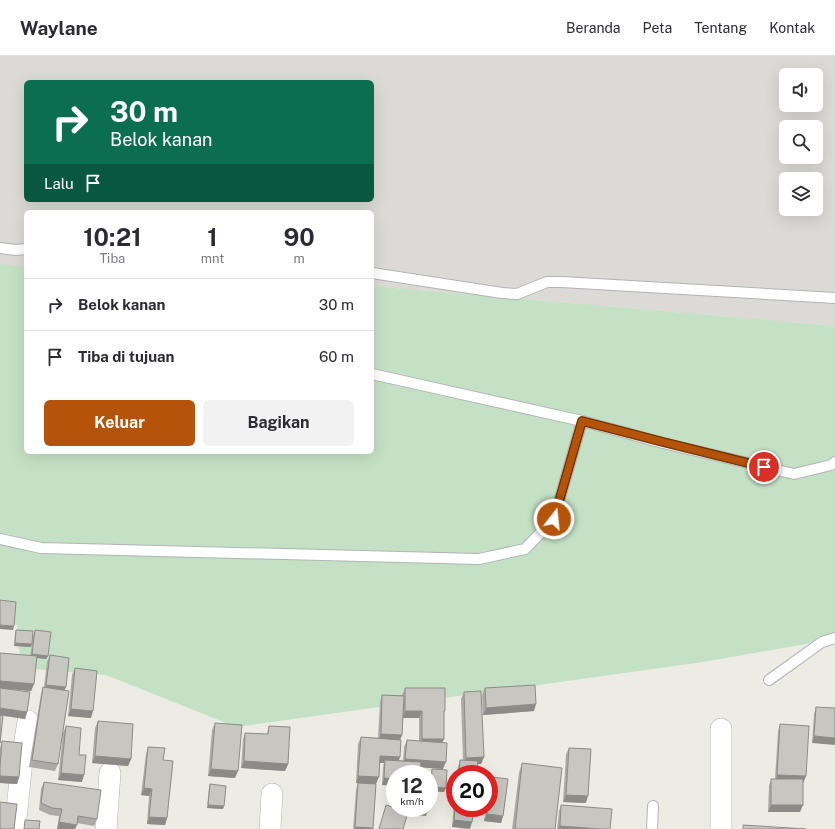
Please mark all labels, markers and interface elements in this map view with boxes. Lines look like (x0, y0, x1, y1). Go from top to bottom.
text: Waylane (20, 17, 98, 39)
text: Beranda (566, 20, 621, 36)
text: Peta (643, 20, 672, 36)
text: Tentang (694, 20, 747, 36)
text: Kontak (769, 20, 815, 36)
map controls (779, 68, 823, 216)
button: sound (779, 68, 823, 112)
text: 30 m (110, 95, 178, 128)
icon: right (44, 96, 96, 148)
button: search (779, 120, 823, 164)
text: Belok kanan (110, 129, 213, 150)
icon: arrive (82, 172, 104, 194)
button: layers (779, 172, 823, 216)
text: Lalu (44, 175, 74, 192)
text: 10:21 (83, 223, 141, 251)
text: 1 (207, 223, 218, 251)
text: 90 (283, 223, 315, 251)
text: Tiba (99, 251, 125, 266)
text: mnt (201, 251, 224, 266)
text: m (293, 251, 305, 266)
icon: right (44, 294, 66, 316)
text: Belok kanan (78, 296, 165, 313)
text: 30 m (319, 296, 354, 313)
icon: arrive (44, 346, 66, 368)
text: Tiba di tujuan (78, 348, 174, 365)
text: 60 m (319, 348, 354, 365)
button: Keluar (44, 400, 195, 446)
button: Bagikan (203, 400, 354, 446)
pin (747, 450, 781, 484)
icon: arrive (753, 456, 775, 478)
position arrow (533, 498, 575, 540)
speed limit sign: 20 (446, 765, 498, 817)
text: 12 (401, 774, 423, 798)
text: km/h (400, 795, 424, 807)

